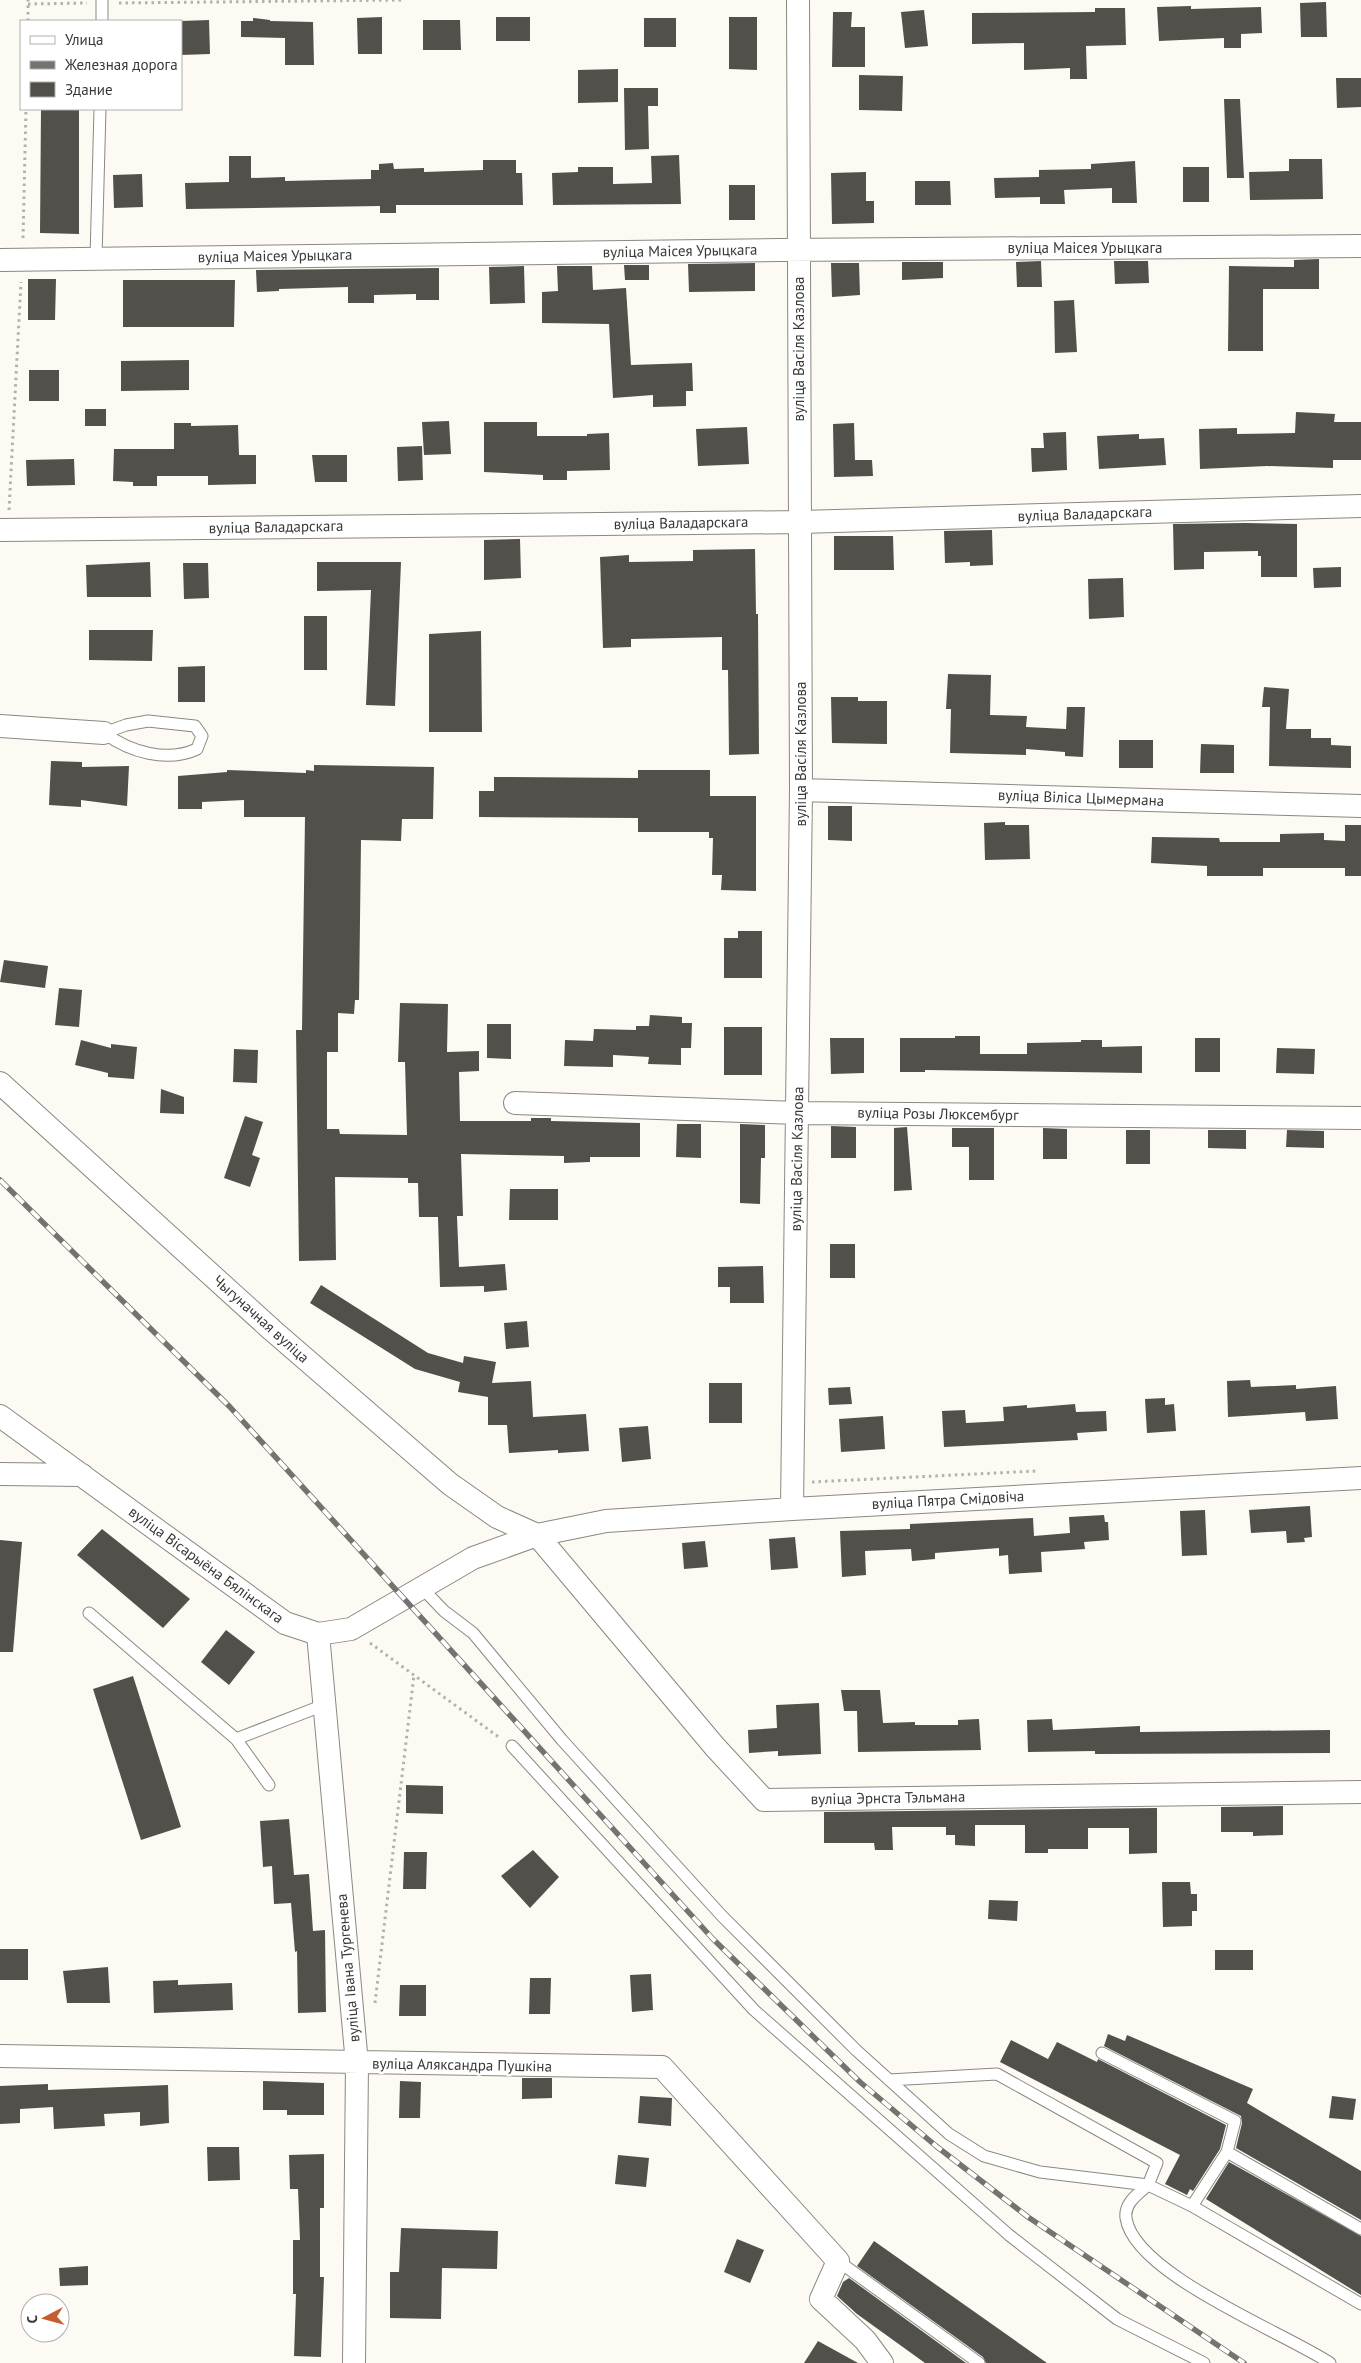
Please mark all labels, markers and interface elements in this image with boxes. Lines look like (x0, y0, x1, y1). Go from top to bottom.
legend (20, 20, 182, 110)
text: Улица (65, 30, 103, 49)
text: Железная дорога (64, 55, 178, 74)
text: Здание (65, 80, 113, 99)
street label: вуліца Маісея Урыцкага (1008, 238, 1162, 257)
street label: вуліца Маісея Урыцкага (602, 240, 758, 261)
street label: вуліца Маісея Урыцкага (197, 245, 353, 266)
street label: вуліца Васіля Казлова (789, 277, 808, 421)
street label: вуліца Валадарскага (1017, 502, 1153, 525)
street label: вуліца Валадарскага (613, 512, 748, 533)
street label: вуліца Валадарскага (208, 516, 343, 537)
street label: вуліца Васіля Казлова (791, 682, 810, 826)
street label: вуліца Віліса Цымермана (998, 785, 1164, 810)
street label: вуліца Васіля Казлова (786, 1086, 807, 1232)
street label: вуліца Розы Люксембург (857, 1103, 1019, 1124)
street label: Чыгуначная вуліца (209, 1271, 313, 1367)
street label: вуліца Пятра Смідовіча (871, 1486, 1025, 1513)
street label: вуліца Вісарыёна Бялінскага (125, 1502, 288, 1627)
street label: вуліца Эрнста Тэльмана (811, 1787, 965, 1808)
street label: вуліца Івана Тургенева (332, 1893, 363, 2043)
street label: вуліца Аляксандра Пушкіна (372, 2053, 552, 2076)
north arrow (20, 2293, 70, 2343)
text: С (23, 2314, 41, 2324)

